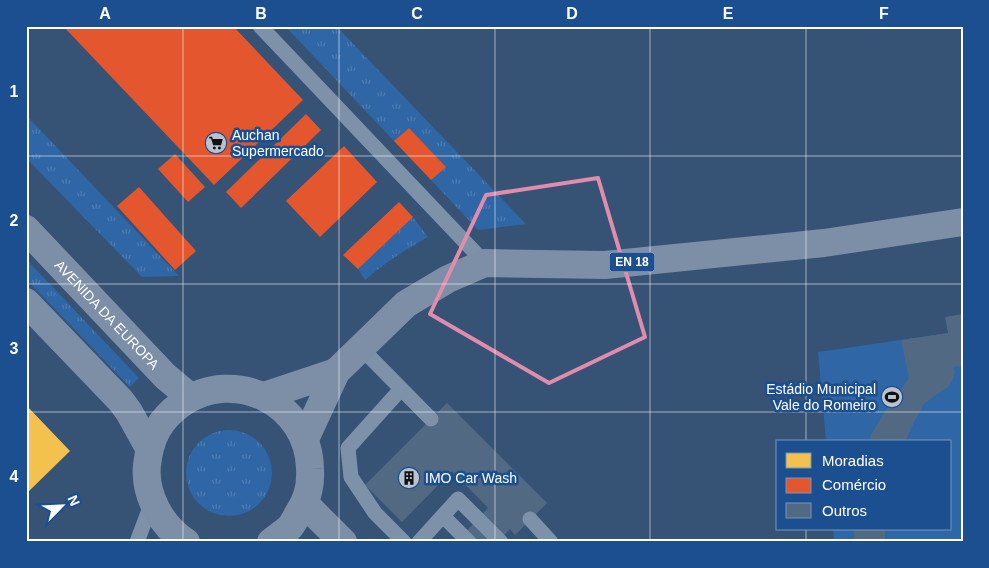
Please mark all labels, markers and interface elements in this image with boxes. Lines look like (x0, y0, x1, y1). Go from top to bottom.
text: A (99, 5, 111, 22)
text: B (255, 5, 267, 22)
text: C (411, 5, 423, 22)
text: D (566, 5, 578, 22)
text: E (723, 5, 734, 22)
text: F (879, 5, 889, 22)
text: 1 (10, 83, 19, 100)
place label: Auchan Supermercado (232, 127, 324, 159)
supermarket icon: Auchan Supermercado (204, 131, 228, 155)
text: 2 (10, 212, 19, 229)
road number: EN 18 (610, 252, 654, 272)
street label: AVENIDA DA EUROPA (52, 257, 163, 373)
text: 3 (10, 340, 19, 357)
place label: Estádio Municipal Vale do Romeiro (766, 381, 876, 413)
sports icon: Estádio Municipal Vale do Romeiro (880, 385, 904, 409)
legend (776, 440, 952, 530)
text: Moradias (822, 452, 884, 469)
building icon: IMO Car Wash (397, 466, 421, 490)
text: 4 (10, 468, 19, 485)
place label: IMO Car Wash (425, 470, 517, 486)
text: Comércio (822, 476, 886, 493)
north arrow (38, 480, 88, 530)
text: N (65, 493, 83, 509)
text: Outros (822, 502, 867, 519)

